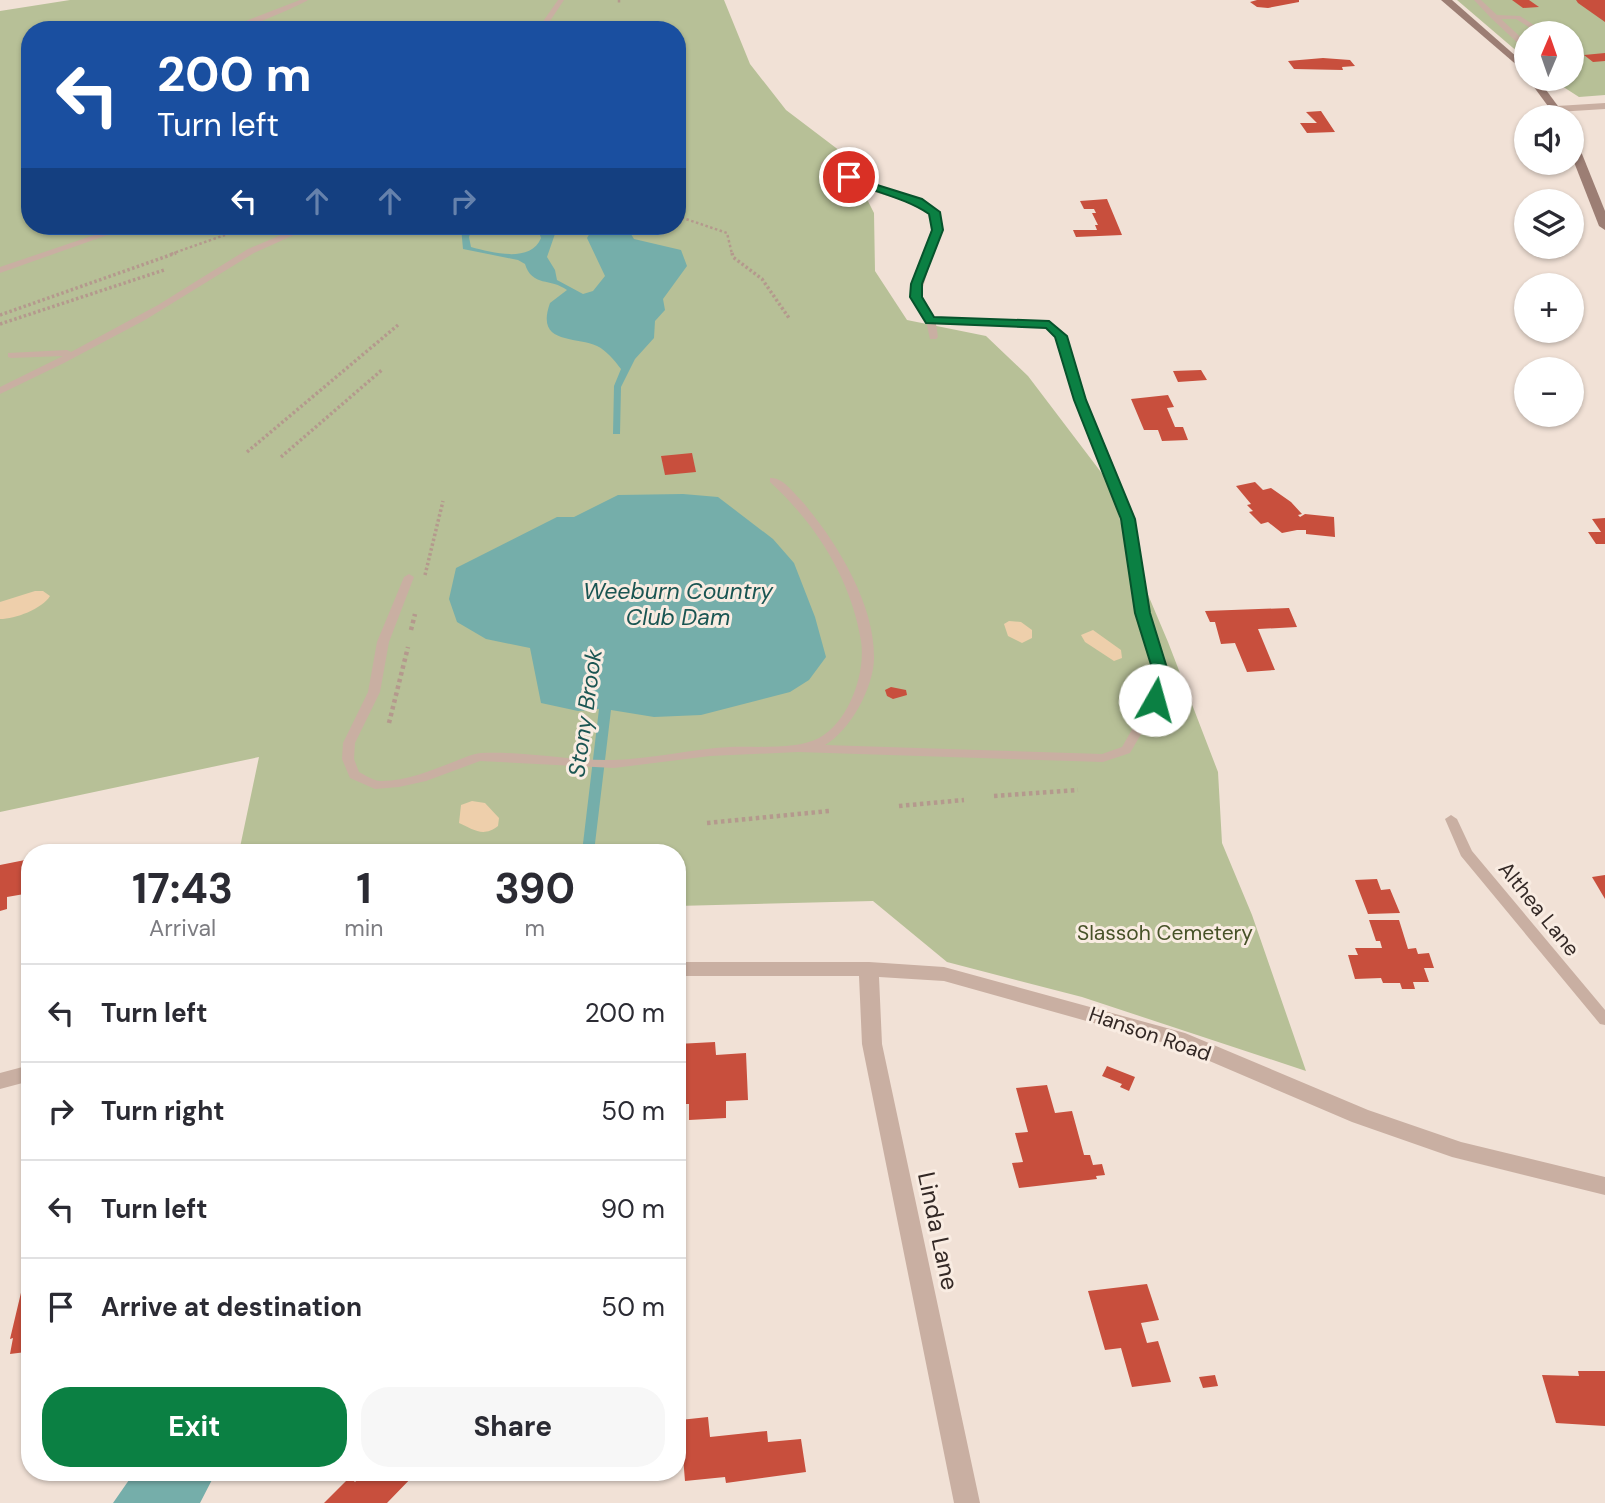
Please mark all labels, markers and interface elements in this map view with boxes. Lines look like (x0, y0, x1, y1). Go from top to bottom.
north arrow (1514, 21, 1584, 91)
map controls (1514, 21, 1584, 427)
text: 200 m (157, 42, 312, 106)
icon: left (42, 49, 133, 140)
text: Turn left (157, 104, 279, 146)
button: sound (1514, 105, 1584, 175)
pin (819, 147, 879, 207)
icon: arrive (830, 158, 868, 196)
icon: left (225, 182, 263, 220)
icon: ahead (298, 182, 336, 220)
icon: ahead (371, 182, 409, 220)
icon: right (444, 182, 482, 220)
button: layers (1514, 189, 1584, 259)
button: + (1514, 273, 1584, 343)
button: − (1514, 357, 1584, 427)
water label: Weeburn Country Club Dam (583, 576, 774, 632)
water label: Stony Brook (561, 647, 609, 779)
position arrow (1118, 663, 1192, 737)
street label: Althea Lane (1492, 856, 1586, 962)
text: 17:43 (132, 861, 233, 916)
text: 1 (356, 861, 371, 916)
text: 390 (494, 861, 575, 916)
text: Arrival (149, 913, 216, 943)
text: min (344, 913, 383, 943)
text: m (524, 913, 545, 943)
park label: Slassoh Cemetery (1077, 919, 1253, 947)
icon: left (42, 994, 80, 1032)
text: Turn left (101, 996, 208, 1030)
text: 200 m (585, 996, 665, 1030)
street label: Hanson Road (1085, 1000, 1215, 1068)
icon: right (42, 1092, 80, 1130)
text: Turn right (101, 1094, 225, 1128)
text: 50 m (601, 1094, 665, 1128)
street label: Linda Lane (911, 1169, 966, 1293)
icon: left (42, 1190, 80, 1228)
text: Turn left (101, 1192, 208, 1226)
text: 90 m (601, 1192, 665, 1226)
icon: arrive (42, 1288, 80, 1326)
text: Arrive at destination (101, 1290, 362, 1324)
text: 50 m (601, 1290, 665, 1324)
button: Exit (42, 1387, 347, 1467)
button: Share (361, 1387, 665, 1467)

